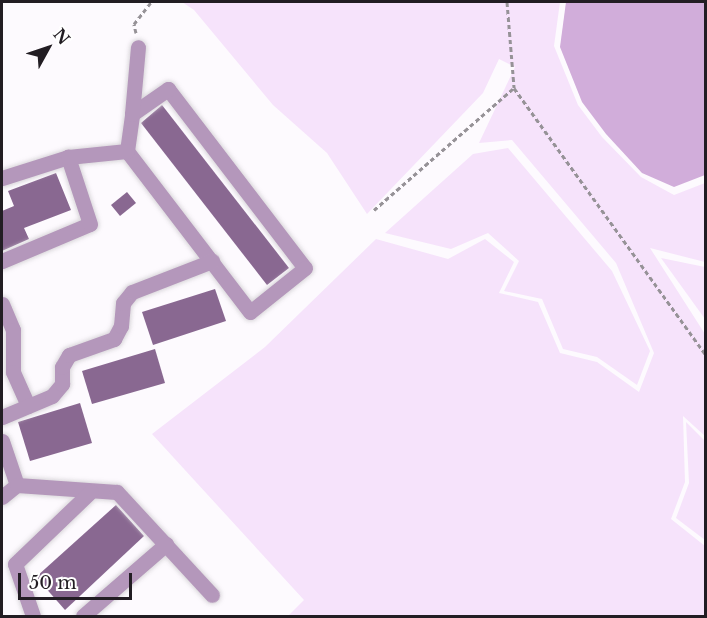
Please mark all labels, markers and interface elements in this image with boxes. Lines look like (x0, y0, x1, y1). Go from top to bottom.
north arrow (18, 18, 78, 78)
text: N (49, 24, 74, 49)
scale bar (21, 561, 135, 599)
text: 50 m (29, 572, 77, 594)

